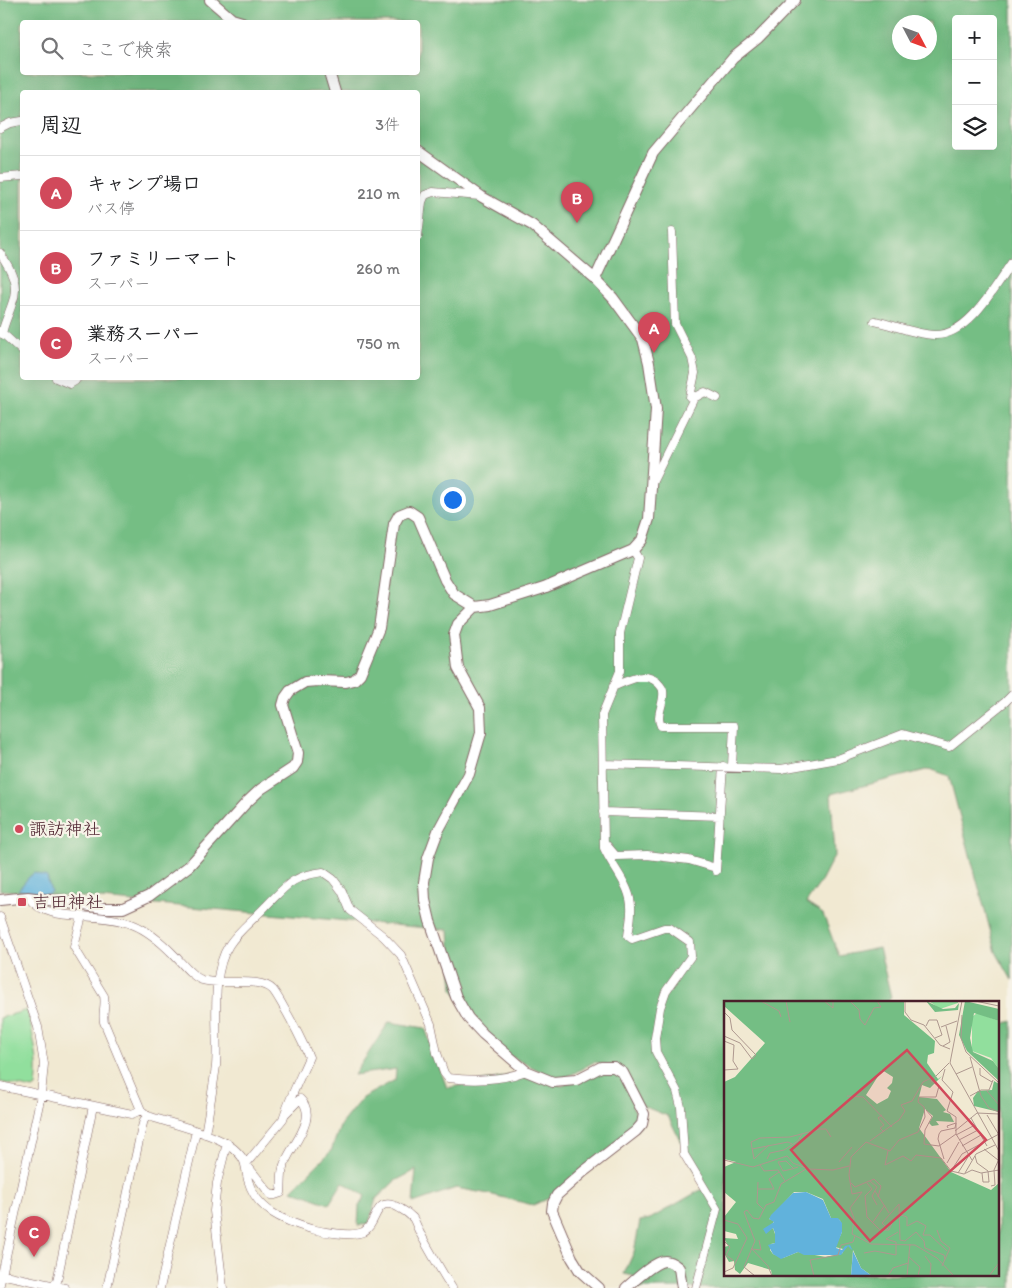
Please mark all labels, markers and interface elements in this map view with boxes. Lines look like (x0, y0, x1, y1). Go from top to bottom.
north arrow (892, 15, 937, 60)
map controls (952, 15, 997, 150)
button: + (952, 15, 997, 60)
search box (20, 20, 420, 75)
icon: search (38, 34, 66, 62)
text: ここで検索 (78, 38, 173, 61)
button: − (952, 60, 997, 105)
button: layers (952, 105, 997, 150)
text: 周辺 (40, 112, 82, 137)
text: 3件 (375, 115, 400, 134)
text: キャンプ場口 (87, 172, 201, 195)
pin: B (561, 182, 593, 223)
text: A (51, 184, 61, 203)
text: 210 m (357, 184, 400, 203)
text: バス停 (87, 199, 135, 218)
text: ファミリーマート (87, 247, 240, 270)
text: B (51, 259, 61, 278)
text: 260 m (356, 259, 400, 278)
text: スーパー (87, 274, 150, 293)
pin: A (638, 312, 670, 353)
text: 業務スーパー (87, 322, 200, 345)
text: C (51, 334, 61, 353)
text: 750 m (357, 334, 400, 353)
text: スーパー (87, 349, 150, 368)
your location (440, 487, 466, 513)
place label: 諏訪神社 (29, 818, 101, 840)
marker: 諏訪神社 (13, 823, 25, 835)
place label: 吉田神社 (32, 891, 104, 913)
marker: 吉田神社 (16, 896, 28, 908)
inset map (724, 1001, 1000, 1276)
pin: C (18, 1216, 50, 1257)

